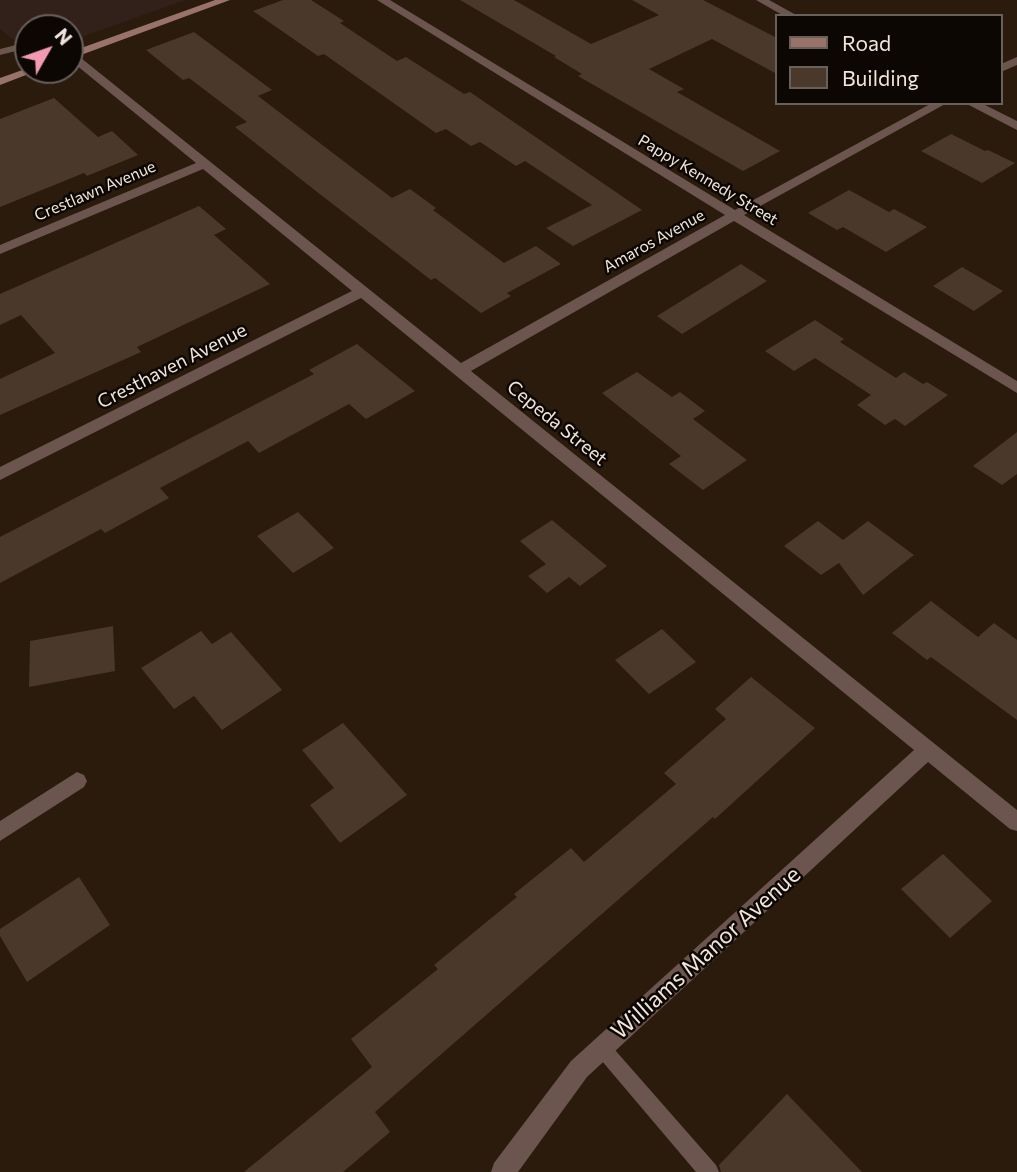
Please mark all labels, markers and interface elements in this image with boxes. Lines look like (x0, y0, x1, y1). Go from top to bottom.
north arrow (14, 14, 84, 84)
legend (776, 14, 1003, 105)
text: N (51, 24, 77, 49)
text: Road (842, 30, 891, 55)
text: Building (842, 65, 919, 90)
street label: Pappy Kennedy Street (635, 131, 781, 229)
street label: Crestlawn Avenue (31, 157, 159, 225)
street label: Amaros Avenue (600, 205, 708, 277)
street label: Cresthaven Avenue (94, 318, 250, 414)
street label: Cepeda Street (502, 376, 612, 470)
street label: Williams Manor Avenue (606, 861, 806, 1045)

